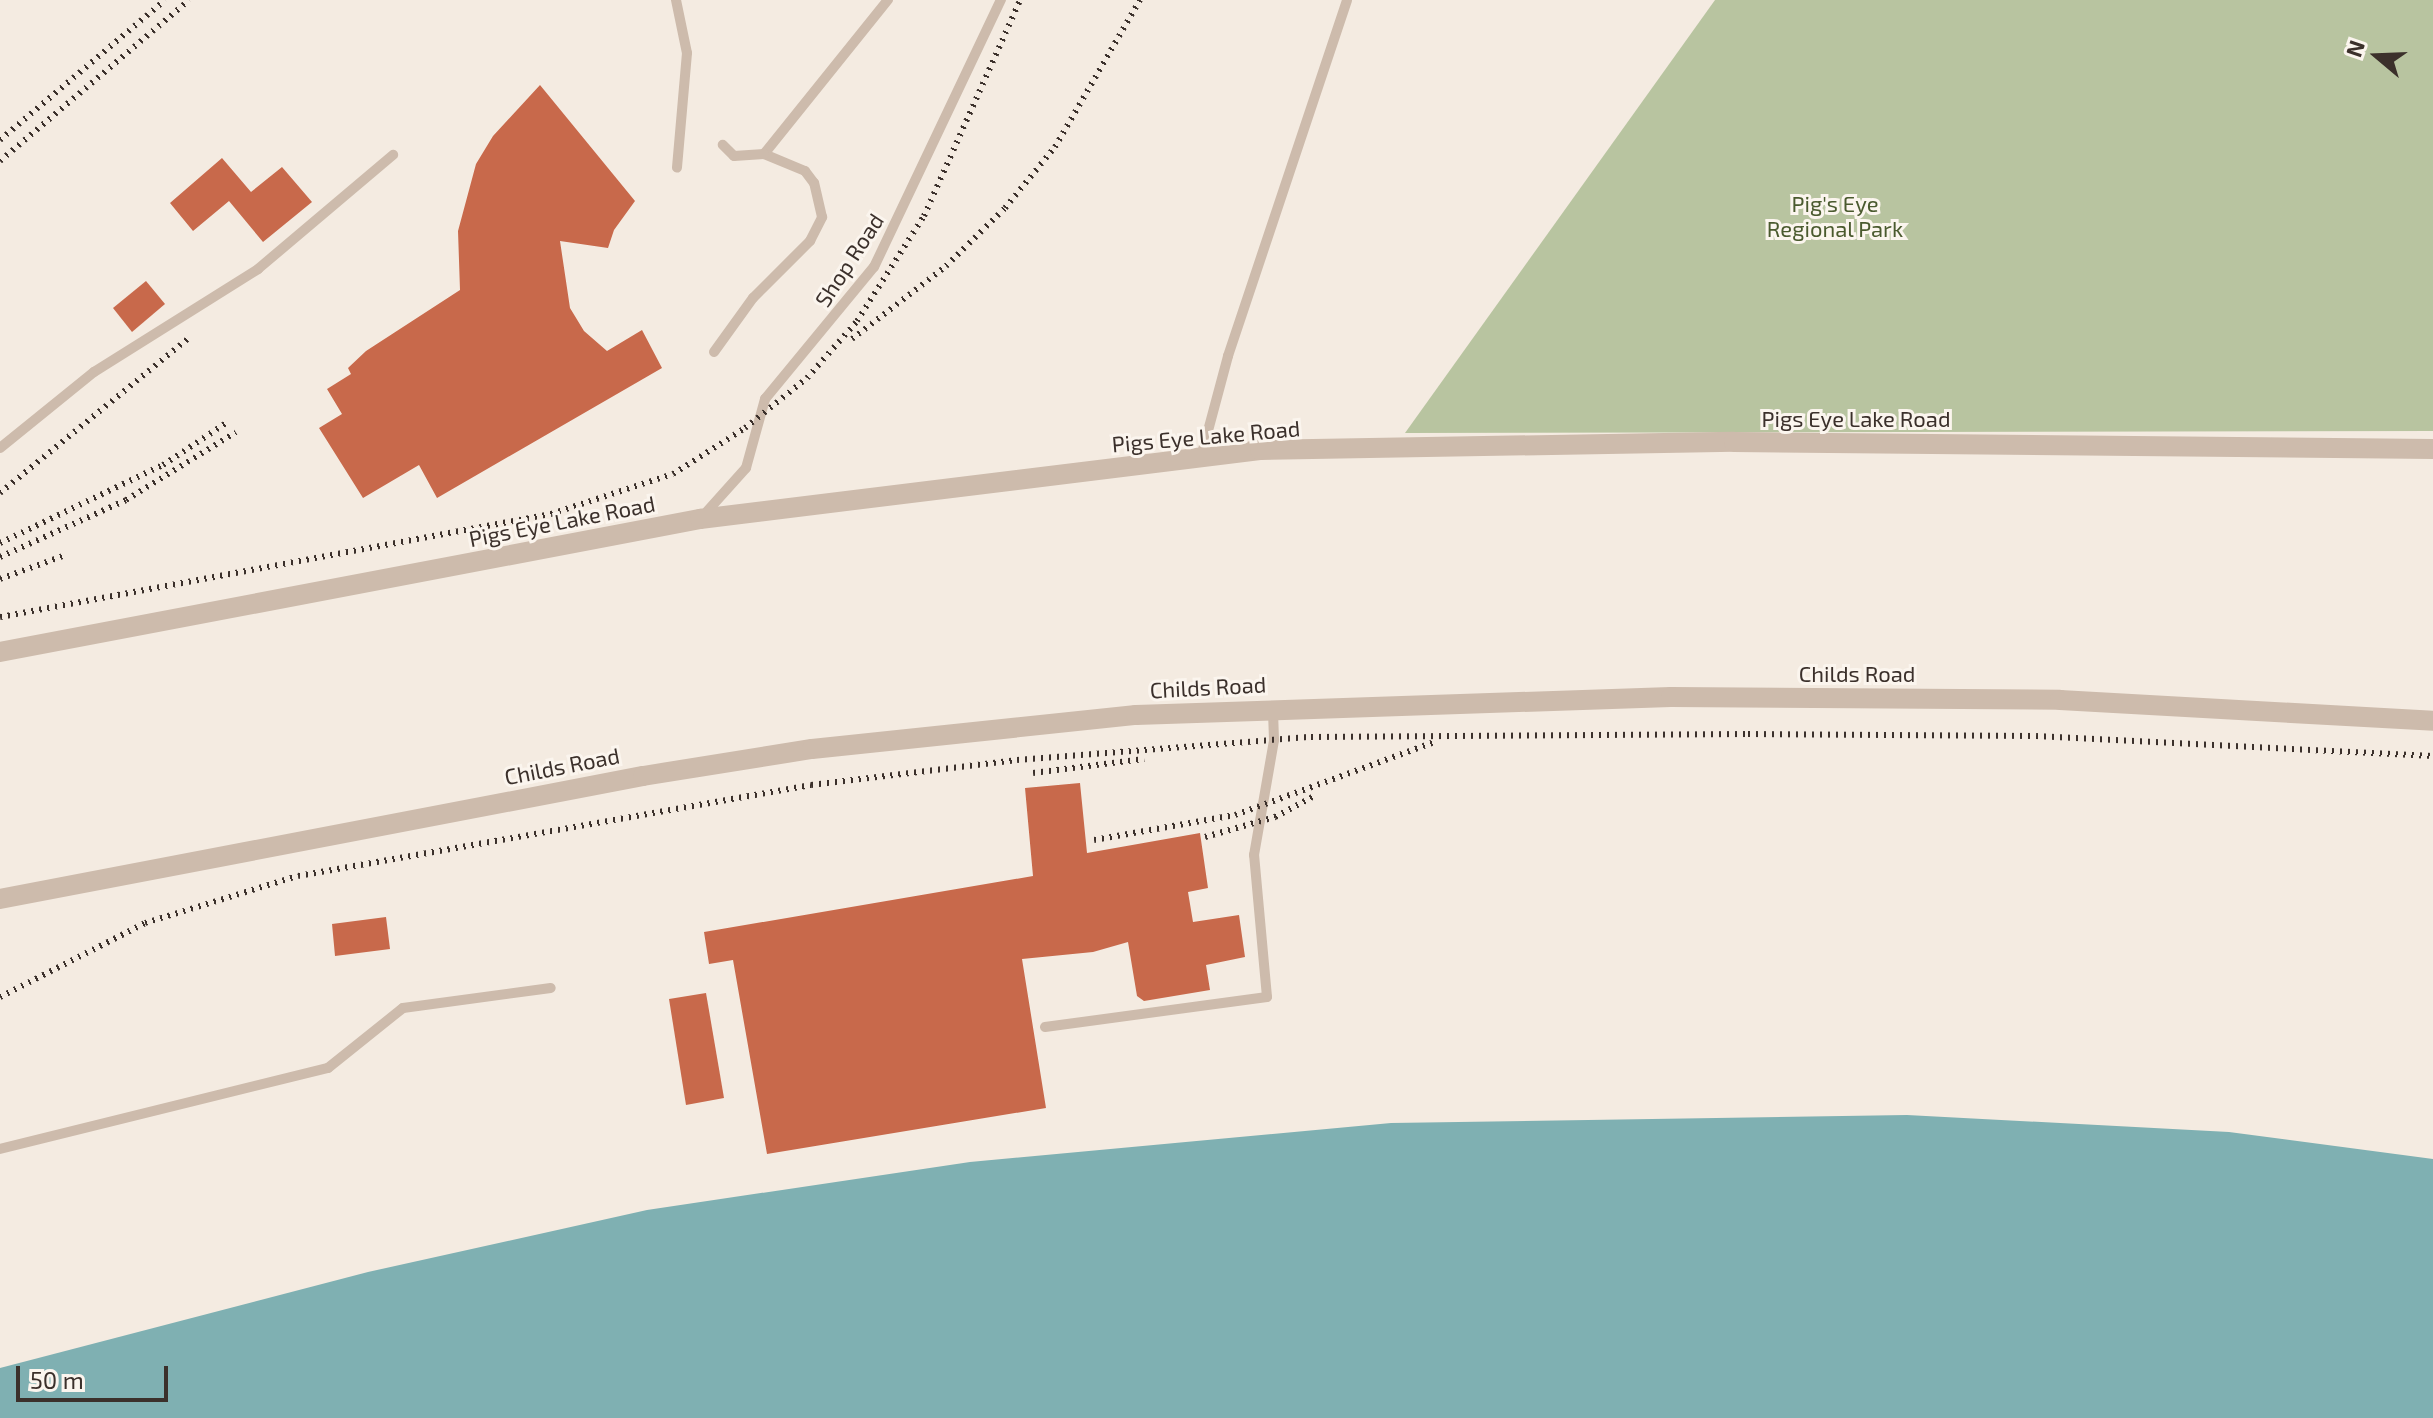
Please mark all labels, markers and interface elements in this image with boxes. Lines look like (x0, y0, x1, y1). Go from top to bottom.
north arrow (2337, 16, 2417, 96)
text: N (2339, 36, 2369, 60)
park label: Pig's Eye Regional Park (1767, 190, 1903, 242)
street label: Shop Road (809, 208, 889, 312)
street label: Pigs Eye Lake Road (1762, 406, 1950, 432)
street label: Pigs Eye Lake Road (1111, 415, 1301, 457)
street label: Pigs Eye Lake Road (467, 490, 657, 552)
street label: Childs Road (1799, 661, 1915, 687)
street label: Childs Road (1149, 671, 1267, 703)
street label: Childs Road (502, 742, 622, 790)
scale bar (20, 1350, 172, 1400)
text: 50 m (30, 1365, 84, 1394)

